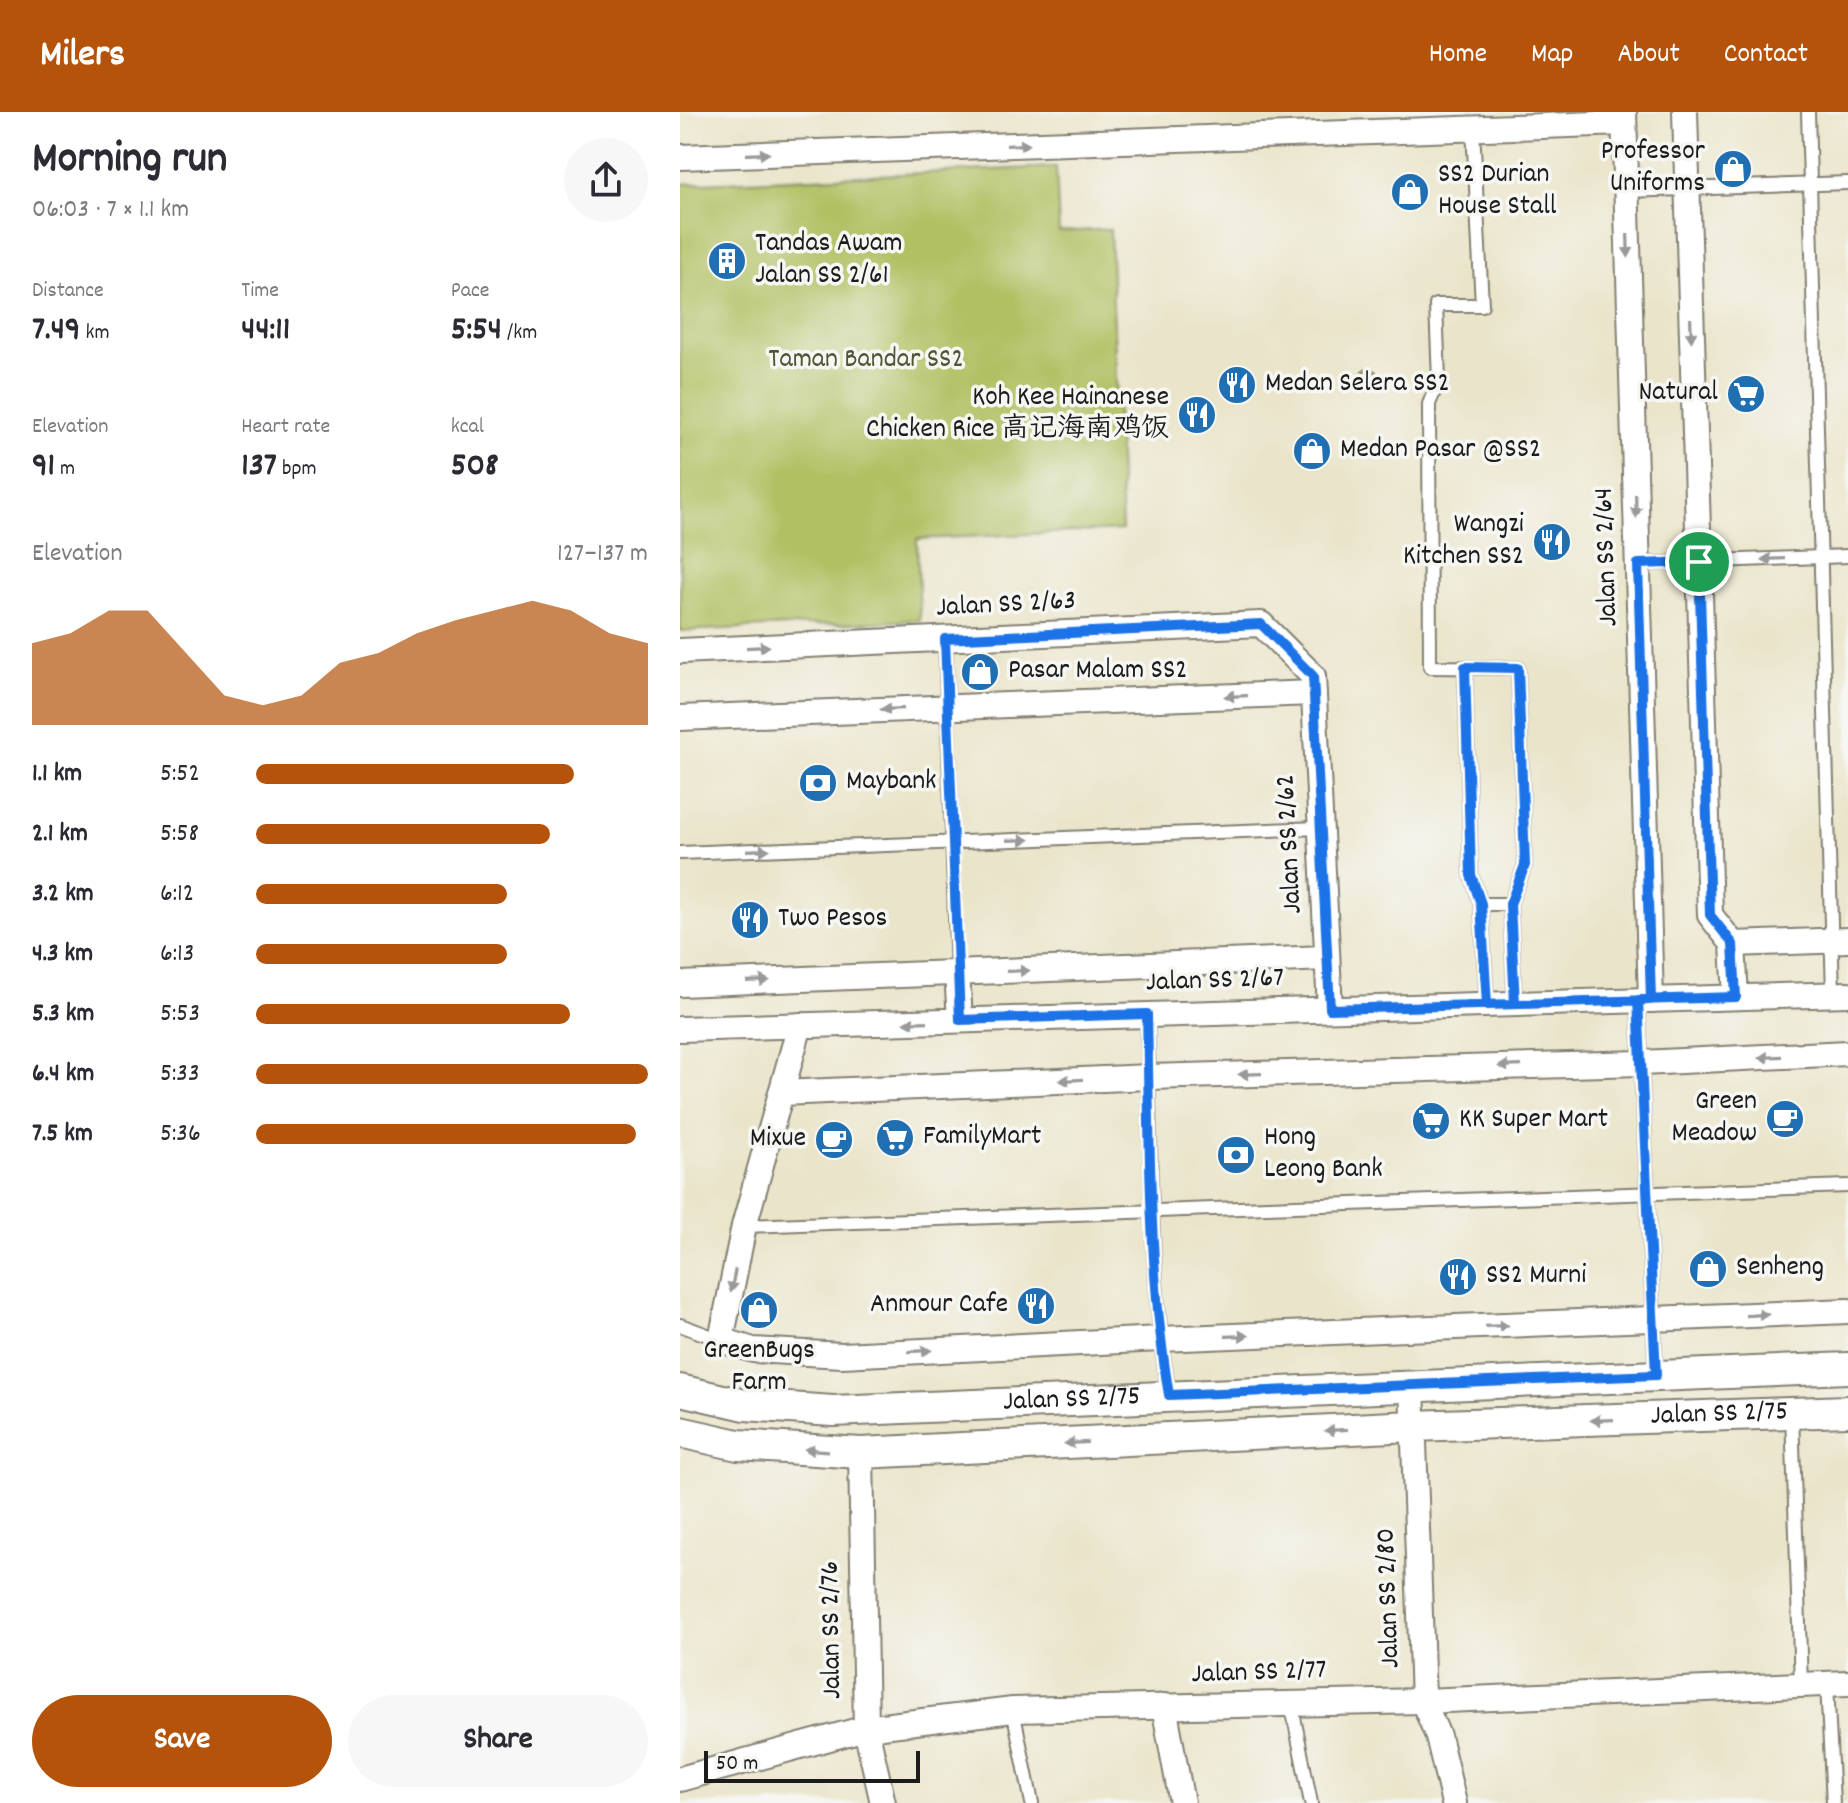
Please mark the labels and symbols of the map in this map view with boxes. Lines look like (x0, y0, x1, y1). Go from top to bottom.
place label: Professor Uniforms (1601, 133, 1706, 205)
one-way arrow (1006, 138, 1031, 151)
one-way arrow (746, 148, 771, 161)
shop icon: Professor Uniforms (1712, 148, 1754, 190)
place label: SS2 Durian House Stall (1438, 156, 1557, 228)
shop icon: SS2 Durian House Stall (1389, 171, 1431, 213)
place label: Tandas Awam Jalan SS 2/61 (755, 225, 902, 297)
one-way arrow (1622, 234, 1635, 259)
building icon: Tandas Awam Jalan SS 2/61 (706, 240, 748, 282)
one-way arrow (1685, 318, 1698, 343)
park label: Taman Bandar SS2 (768, 341, 964, 381)
restaurant icon: Medan Selera SS2 (1216, 364, 1258, 406)
place label: Medan Selera SS2 (1265, 365, 1450, 405)
supermarket icon: Natural (1725, 373, 1767, 415)
place label: Natural (1638, 374, 1718, 414)
place label: Koh Kee Hainanese Chicken Rice 高记海南鸡饭 (866, 379, 1169, 451)
restaurant icon: Koh Kee Hainanese Chicken Rice 高记海南鸡饭 (1176, 394, 1218, 436)
shop icon: Medan Pasar @SS2 (1291, 430, 1333, 472)
place label: Medan Pasar @SS2 (1340, 431, 1541, 471)
street label: Jalan SS 2/64 (1586, 487, 1630, 627)
one-way arrow (1630, 494, 1643, 519)
place label: Wangzi Kitchen SS2 (1403, 506, 1524, 578)
restaurant icon: Wangzi Kitchen SS2 (1531, 521, 1573, 563)
pin (1665, 528, 1733, 596)
one-way arrow (1760, 552, 1785, 565)
street label: Jalan SS 2/63 (935, 582, 1077, 630)
one-way arrow (746, 641, 771, 654)
shop icon: Pasar Malam SS2 (959, 651, 1001, 693)
place label: Pasar Malam SS2 (1008, 652, 1187, 692)
one-way arrow (1223, 689, 1248, 702)
one-way arrow (879, 703, 904, 716)
bank icon: Maybank (797, 762, 839, 804)
place label: Maybank (846, 763, 937, 803)
street label: Jalan SS 2/62 (1267, 773, 1315, 915)
one-way arrow (1006, 833, 1031, 846)
one-way arrow (746, 843, 771, 856)
restaurant icon: Two Pesos (729, 899, 771, 941)
place label: Two Pesos (778, 900, 887, 940)
street label: Jalan SS 2/67 (1145, 960, 1285, 1004)
one-way arrow (1006, 964, 1031, 977)
one-way arrow (746, 975, 771, 988)
one-way arrow (903, 1015, 928, 1028)
one-way arrow (1757, 1051, 1782, 1064)
one-way arrow (1497, 1060, 1522, 1073)
one-way arrow (1237, 1067, 1262, 1080)
one-way arrow (1058, 1074, 1083, 1087)
place label: Green Meadow (1672, 1083, 1757, 1155)
cafe icon: Green Meadow (1764, 1098, 1806, 1140)
supermarket icon: KK Super Mart (1410, 1100, 1452, 1142)
place label: KK Super Mart (1459, 1101, 1608, 1141)
supermarket icon: FamilyMart (874, 1117, 916, 1159)
place label: FamilyMart (923, 1118, 1041, 1158)
cafe icon: Mixue (813, 1119, 855, 1161)
place label: Hong Leong Bank (1264, 1119, 1383, 1191)
place label: Mixue (750, 1120, 806, 1160)
bank icon: Hong Leong Bank (1215, 1134, 1257, 1176)
shop icon: Senheng (1687, 1248, 1729, 1290)
place label: Senheng (1736, 1249, 1824, 1289)
restaurant icon: SS2 Murni (1437, 1256, 1479, 1298)
place label: SS2 Murni (1486, 1257, 1586, 1297)
one-way arrow (727, 1269, 739, 1294)
restaurant icon: Anmour Cafe (1015, 1285, 1057, 1327)
place label: Anmour Cafe (870, 1286, 1008, 1326)
shop icon: GreenBugs Farm (738, 1289, 780, 1331)
one-way arrow (1745, 1309, 1770, 1322)
one-way arrow (1485, 1319, 1510, 1332)
one-way arrow (1225, 1329, 1250, 1342)
place label: GreenBugs Farm (703, 1332, 815, 1404)
one-way arrow (907, 1344, 933, 1357)
street label: Jalan SS 2/75 (1002, 1378, 1141, 1424)
street label: Jalan SS 2/75 (1650, 1393, 1789, 1438)
one-way arrow (1589, 1413, 1614, 1426)
one-way arrow (1323, 1424, 1348, 1437)
one-way arrow (1063, 1436, 1088, 1449)
one-way arrow (803, 1443, 828, 1456)
street label: Jalan SS 2/80 (1368, 1527, 1412, 1669)
street label: Jalan SS 2/76 (812, 1561, 854, 1699)
street label: Jalan SS 2/77 (1191, 1652, 1327, 1696)
scale bar (704, 1747, 920, 1783)

